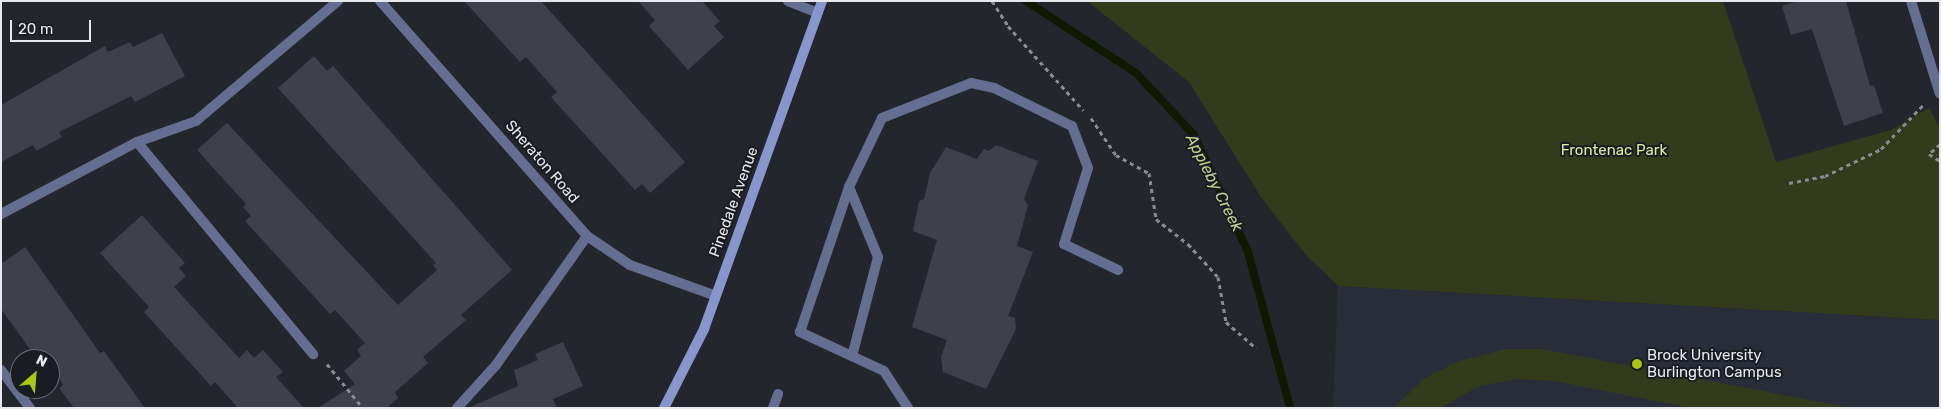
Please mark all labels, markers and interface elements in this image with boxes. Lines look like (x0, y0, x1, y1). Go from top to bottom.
scale bar (12, 10, 94, 42)
text: 20 m (18, 20, 53, 38)
street label: Sheraton Road (501, 117, 583, 207)
water label: Appleby Creek (1181, 131, 1247, 235)
park label: Frontenac Park (1561, 142, 1667, 160)
street label: Pinedale Avenue (706, 144, 762, 260)
place label: Brock University Burlington Campus (1647, 346, 1782, 381)
north arrow (10, 349, 60, 399)
text: N (33, 351, 50, 371)
marker: Brock University Burlington Campus (1631, 358, 1643, 370)

